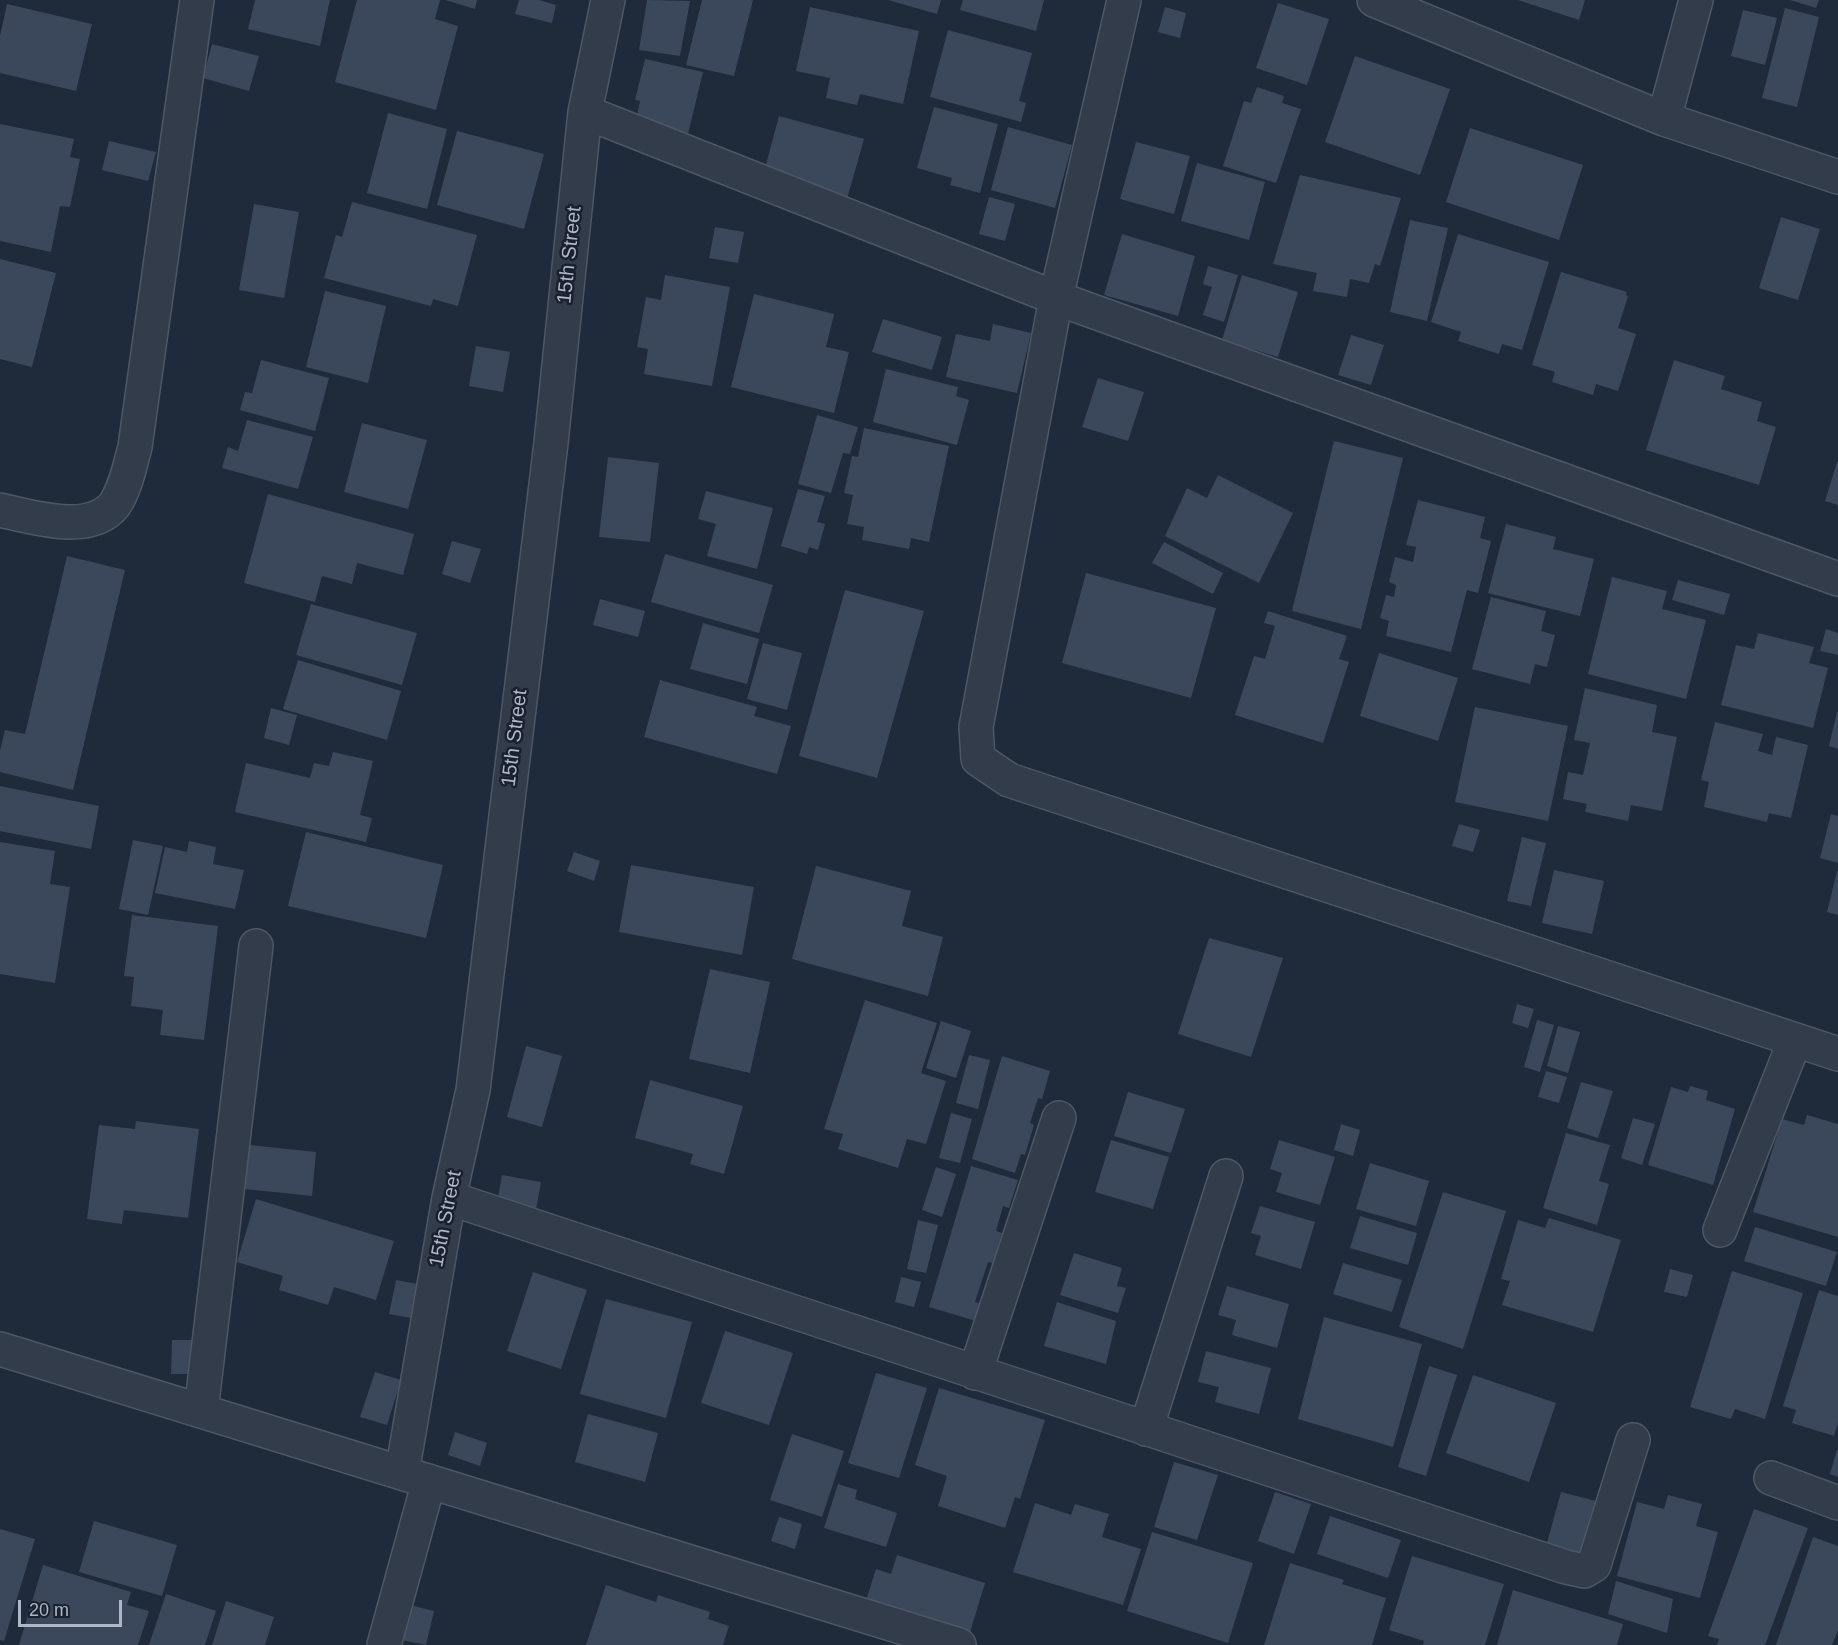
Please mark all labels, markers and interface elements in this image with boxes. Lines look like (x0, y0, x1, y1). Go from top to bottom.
street label: 15th Street (553, 205, 587, 305)
street label: 15th Street (497, 688, 533, 788)
street label: 15th Street (425, 1169, 467, 1269)
scale bar (21, 1588, 124, 1626)
text: 20 m (29, 1600, 69, 1620)

